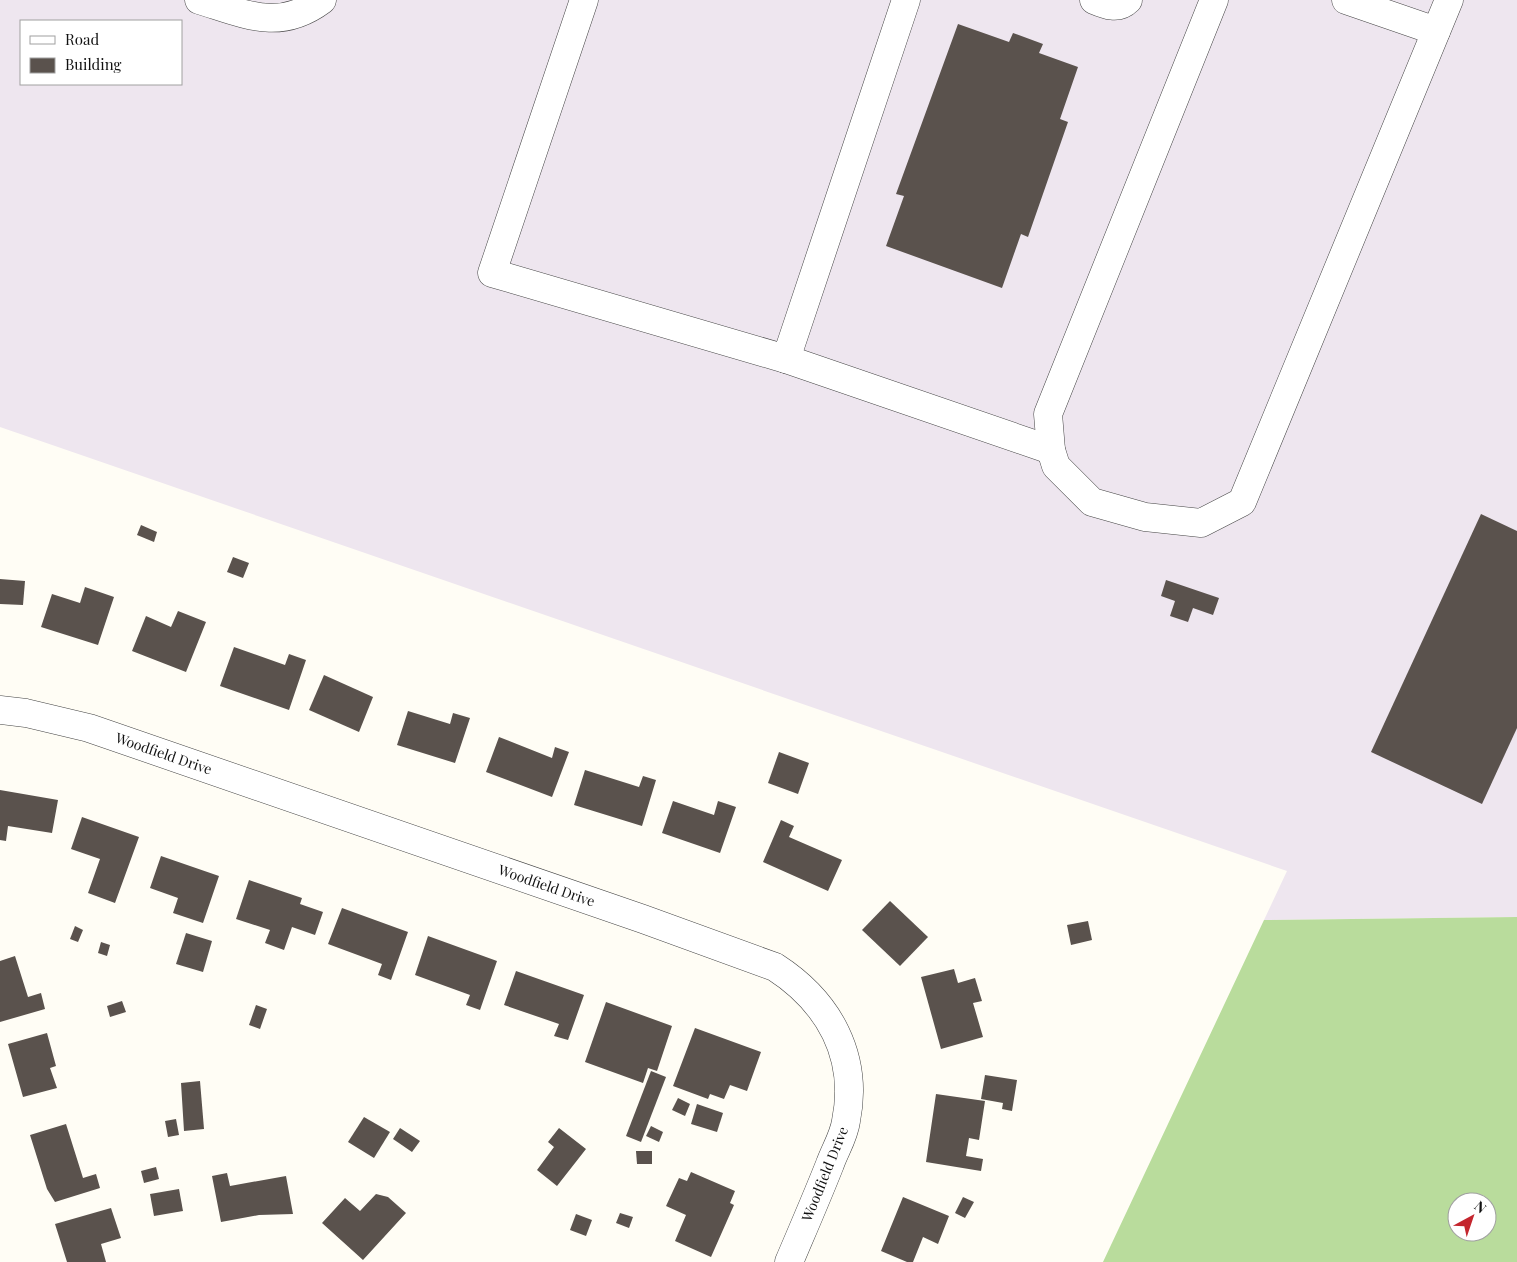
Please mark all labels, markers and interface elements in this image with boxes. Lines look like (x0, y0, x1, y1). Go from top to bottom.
legend (20, 20, 182, 85)
text: Road (65, 29, 99, 49)
text: Building (65, 54, 122, 74)
street label: Woodfield Drive (112, 728, 215, 779)
street label: Woodfield Drive (495, 860, 598, 911)
street label: Woodfield Drive (796, 1124, 852, 1225)
north arrow (1447, 1192, 1497, 1242)
text: N (1471, 1196, 1491, 1217)

